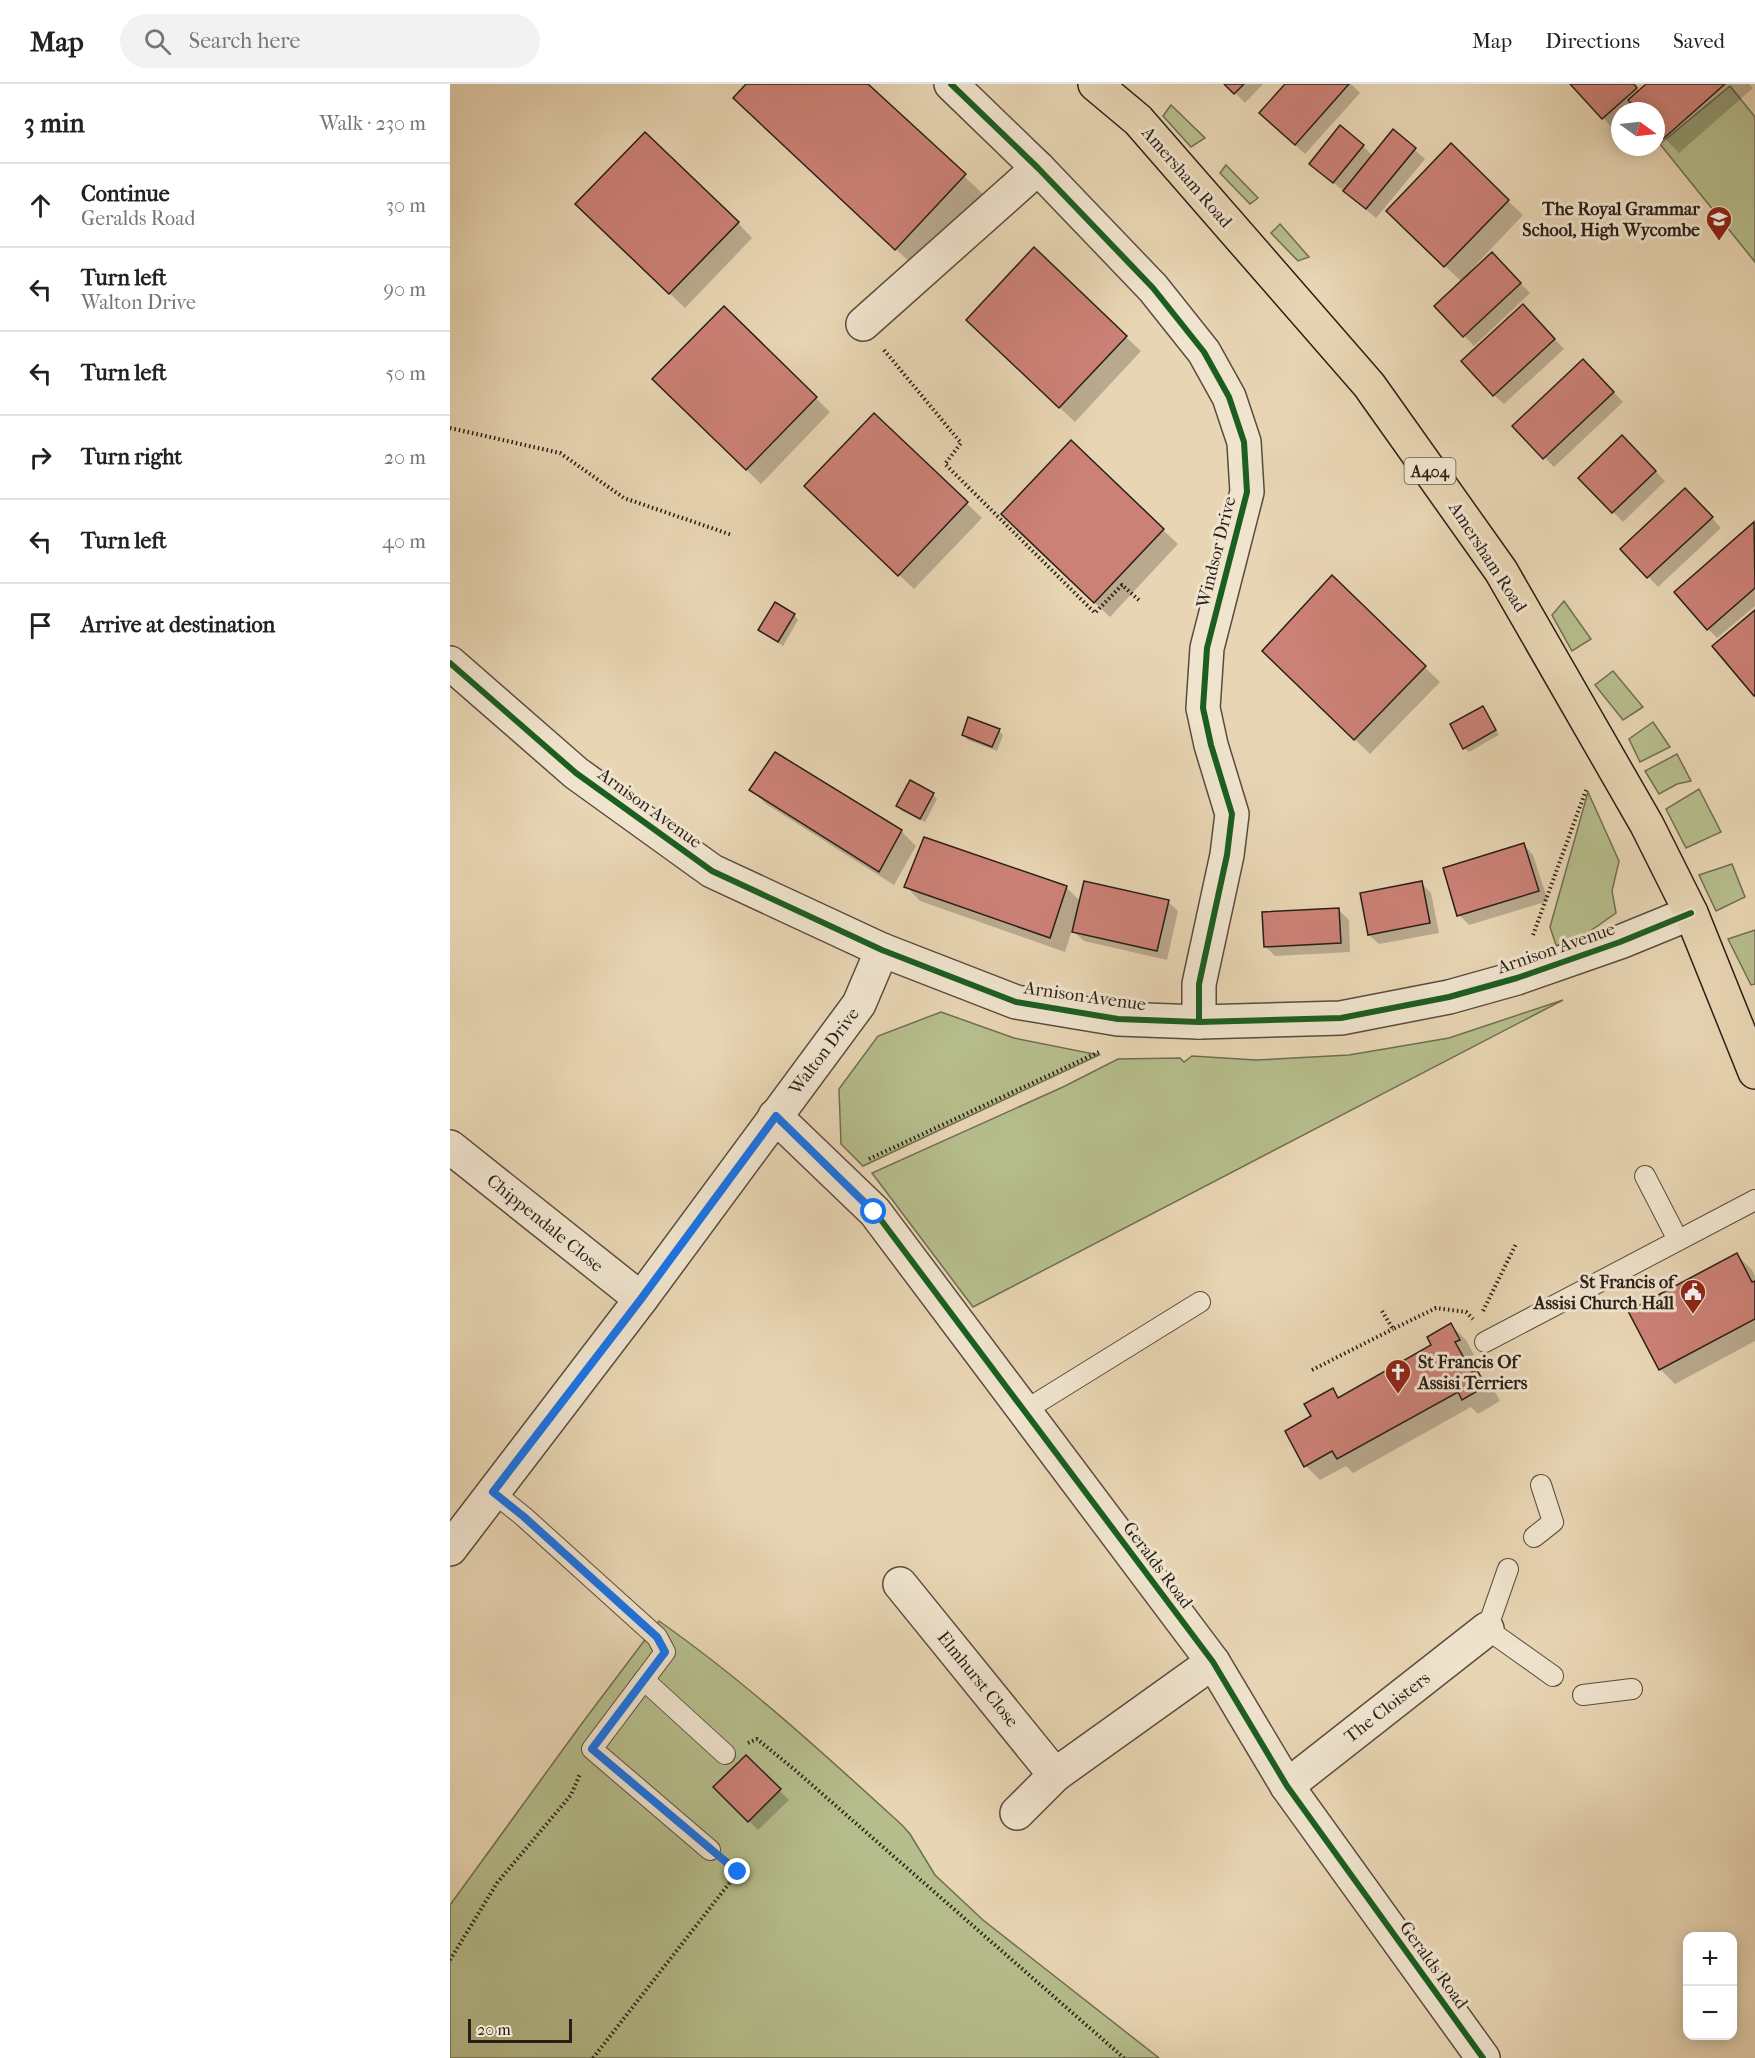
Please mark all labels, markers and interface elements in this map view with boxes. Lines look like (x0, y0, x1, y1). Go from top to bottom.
search box (120, 14, 540, 68)
text: Map (30, 25, 84, 58)
icon: search (141, 25, 174, 58)
text: Search here (189, 28, 300, 54)
text: Map (1472, 29, 1512, 53)
text: Directions (1545, 29, 1640, 53)
text: Saved (1673, 29, 1725, 53)
north arrow (1611, 102, 1665, 156)
text: 3 min (24, 108, 85, 139)
text: Walk · 230 m (320, 112, 426, 135)
street label: Amersham Road (1136, 122, 1236, 232)
text: Continue (81, 181, 170, 207)
icon: ahead (24, 189, 57, 222)
text: 30 m (386, 194, 426, 217)
place label: The Royal Grammar School, High Wycombe (1522, 199, 1700, 241)
school or university icon: The Royal Grammar School, High Wycombe (1704, 204, 1734, 242)
text: Geralds Road (81, 207, 195, 230)
text: Turn left (81, 265, 167, 291)
icon: left (24, 273, 57, 306)
text: 90 m (384, 278, 426, 301)
text: Walton Drive (81, 291, 196, 314)
icon: left (24, 357, 57, 390)
text: Turn left (81, 360, 167, 386)
text: 50 m (385, 362, 426, 385)
icon: right (24, 441, 57, 474)
text: Turn right (81, 444, 182, 470)
text: 20 m (384, 446, 426, 469)
road number: A404 (1404, 458, 1456, 484)
street label: Windsor Drive (1192, 494, 1241, 611)
street label: Amersham Road (1444, 497, 1531, 616)
icon: left (24, 525, 57, 558)
text: Turn left (81, 528, 167, 554)
text: 40 m (382, 530, 426, 553)
icon: arrive (24, 609, 57, 642)
text: Arrive at destination (81, 612, 275, 638)
street label: Arnison Avenue (593, 763, 706, 853)
street label: Arnison Avenue (1494, 918, 1618, 979)
street label: Arnison Avenue (1021, 977, 1147, 1015)
street label: Walton Drive (784, 1004, 864, 1100)
street label: Chippendale Close (482, 1170, 607, 1277)
route start (860, 1198, 886, 1224)
place label: St Francis of Assisi Church Hall (1533, 1272, 1678, 1314)
public building icon: St Francis of Assisi Church Hall (1678, 1277, 1708, 1315)
place label: St Francis Of Assisi Terriers (1417, 1352, 1528, 1394)
church icon: St Francis Of Assisi Terriers (1383, 1357, 1413, 1395)
street label: Geralds Road (1118, 1518, 1197, 1613)
street label: Elmhurst Close (933, 1627, 1023, 1732)
street label: The Cloisters (1340, 1667, 1435, 1747)
route end (724, 1858, 750, 1884)
street label: Geralds Road (1395, 1918, 1472, 2013)
map controls (1683, 1932, 1737, 2040)
button: + (1683, 1932, 1737, 1986)
button: − (1683, 1986, 1737, 2040)
scale bar (468, 2016, 572, 2044)
text: 20 m (477, 2020, 511, 2039)

